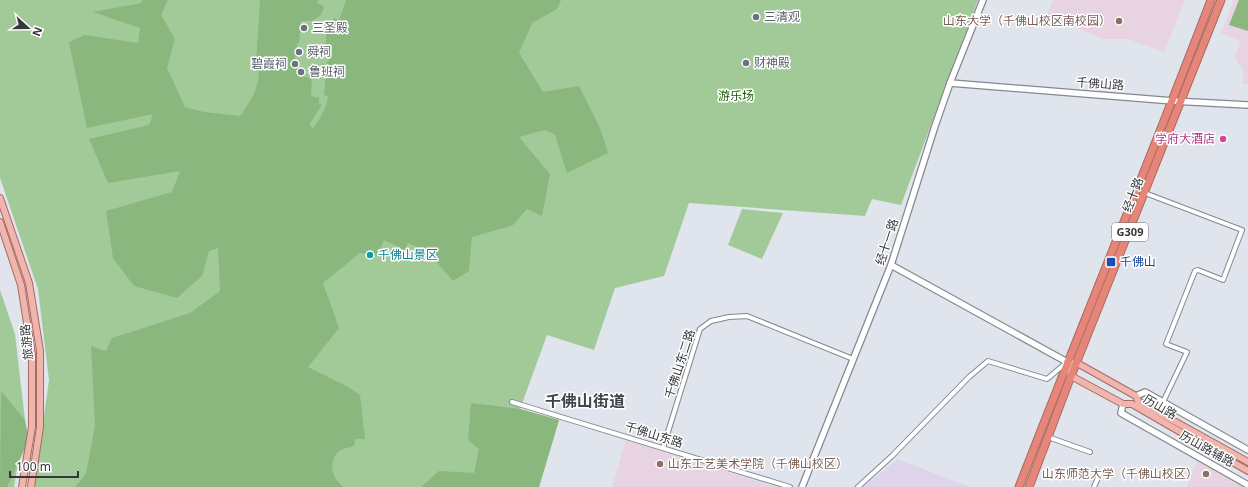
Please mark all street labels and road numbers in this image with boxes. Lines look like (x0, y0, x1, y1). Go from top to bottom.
street label: 千佛山路 (1075, 73, 1125, 94)
street label: 经十路 (1118, 175, 1147, 215)
street label: 经十一路 (871, 216, 902, 267)
road number: G309 (1112, 223, 1148, 241)
street label: 旅游路 (16, 323, 37, 361)
street label: 千佛山东二路 (660, 327, 699, 401)
street label: 历山路 (1140, 390, 1180, 423)
street label: 千佛山东路 (623, 418, 685, 451)
street label: 历山路辅路 (1177, 427, 1238, 471)

